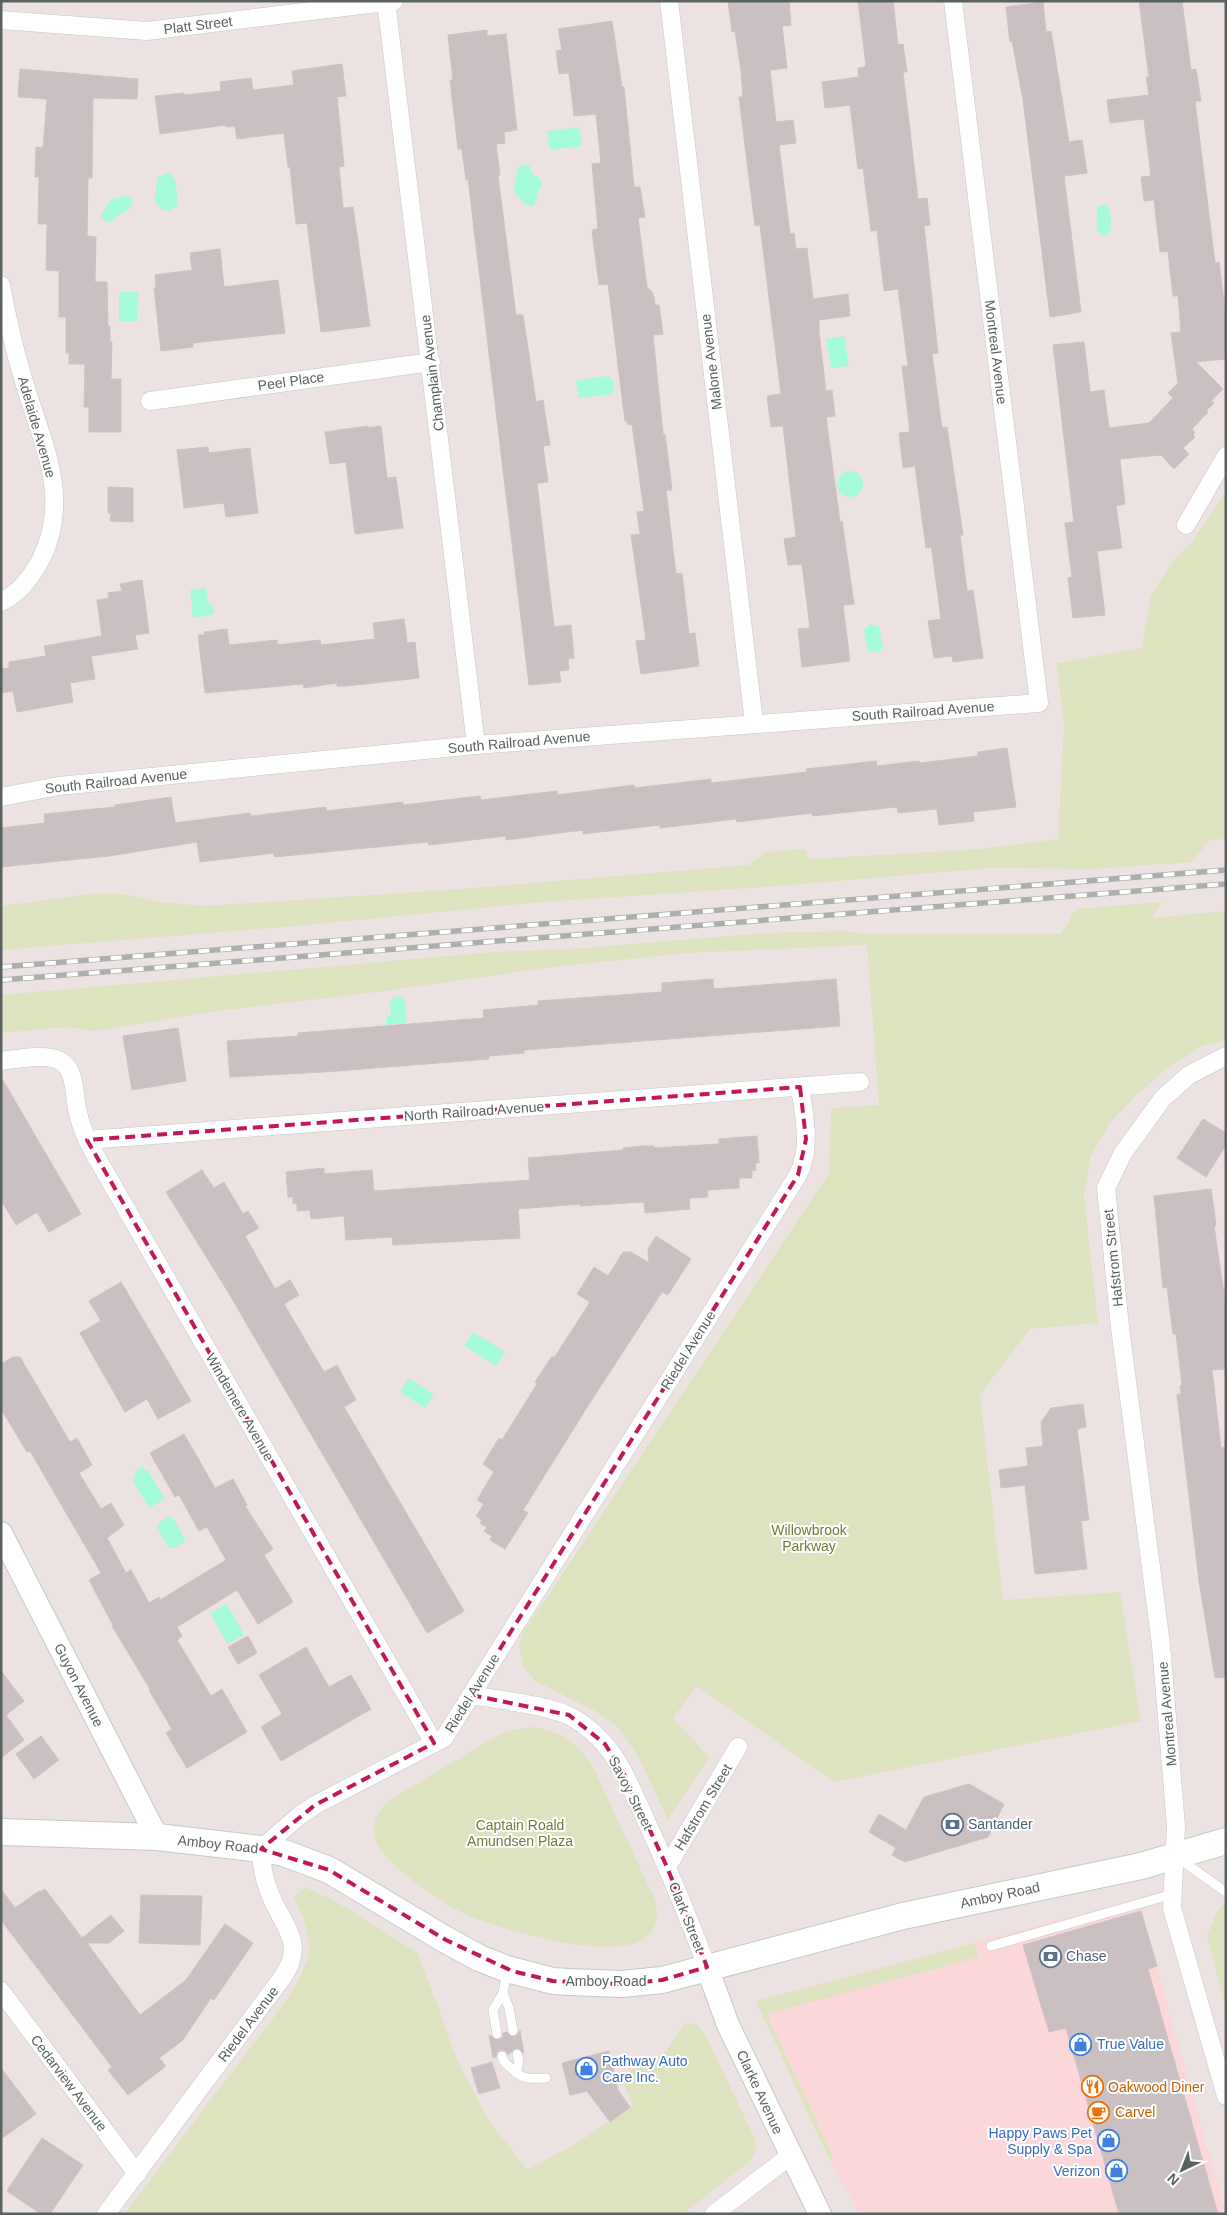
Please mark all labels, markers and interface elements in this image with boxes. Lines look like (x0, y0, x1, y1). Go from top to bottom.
street label: Platt Street (163, 13, 233, 37)
street label: Montreal Avenue (982, 299, 1010, 405)
street label: Malone Avenue (697, 313, 725, 411)
street label: Champlain Avenue (417, 314, 447, 432)
street label: Peel Place (257, 368, 325, 394)
street label: Adelaide Avenue (15, 374, 59, 480)
street label: South Railroad Avenue (851, 698, 995, 724)
street label: South Railroad Avenue (447, 728, 591, 756)
street label: South Railroad Avenue (44, 766, 188, 796)
street label: North Railroad Avenue (403, 1098, 545, 1124)
street label: Hafstrom Street (1100, 1208, 1126, 1308)
street label: Riedel Avenue (657, 1307, 719, 1392)
street label: Windemere Avenue (203, 1350, 278, 1464)
park label: Willowbrook Parkway (771, 1522, 848, 1554)
street label: Guyon Avenue (51, 1641, 107, 1730)
street label: Riedel Avenue (441, 1650, 503, 1735)
street label: Montreal Avenue (1154, 1661, 1180, 1767)
street label: Savoy Street (606, 1754, 656, 1832)
street label: Hafstrom Street (671, 1761, 735, 1853)
bank icon: Santander (940, 1812, 964, 1836)
place label: Santander (968, 1816, 1033, 1832)
park label: Captain Roald Amundsen Plaza (467, 1817, 573, 1849)
street label: Amboy Road (177, 1832, 259, 1856)
street label: Amboy Road (959, 1879, 1041, 1911)
street label: Clark Street (666, 1880, 708, 1954)
bank icon: Chase (1038, 1944, 1062, 1968)
place label: Chase (1066, 1948, 1107, 1964)
street label: Amboy Road (566, 1973, 646, 1989)
street label: Riedel Avenue (215, 1983, 282, 2065)
street label: Cedarview Avenue (28, 2032, 111, 2134)
shop icon: True Value (1069, 2032, 1093, 2056)
place label: True Value (1097, 2036, 1164, 2052)
street label: Clarke Avenue (734, 2047, 787, 2137)
place label: Pathway Auto Care Inc. (602, 2053, 688, 2085)
shop icon: Pathway Auto Care Inc. (574, 2057, 598, 2081)
restaurant icon: Oakwood Diner (1080, 2075, 1104, 2099)
place label: Oakwood Diner (1108, 2079, 1205, 2095)
cafe icon: Carvel (1087, 2100, 1111, 2124)
place label: Carvel (1115, 2104, 1155, 2120)
place label: Happy Paws Pet Supply & Spa (989, 2125, 1092, 2157)
shop icon: Happy Paws Pet Supply & Spa (1096, 2129, 1120, 2153)
north arrow (1157, 2145, 1207, 2195)
shop icon: Verizon (1104, 2159, 1128, 2183)
place label: Verizon (1053, 2163, 1100, 2179)
text: N (1164, 2170, 1182, 2189)

